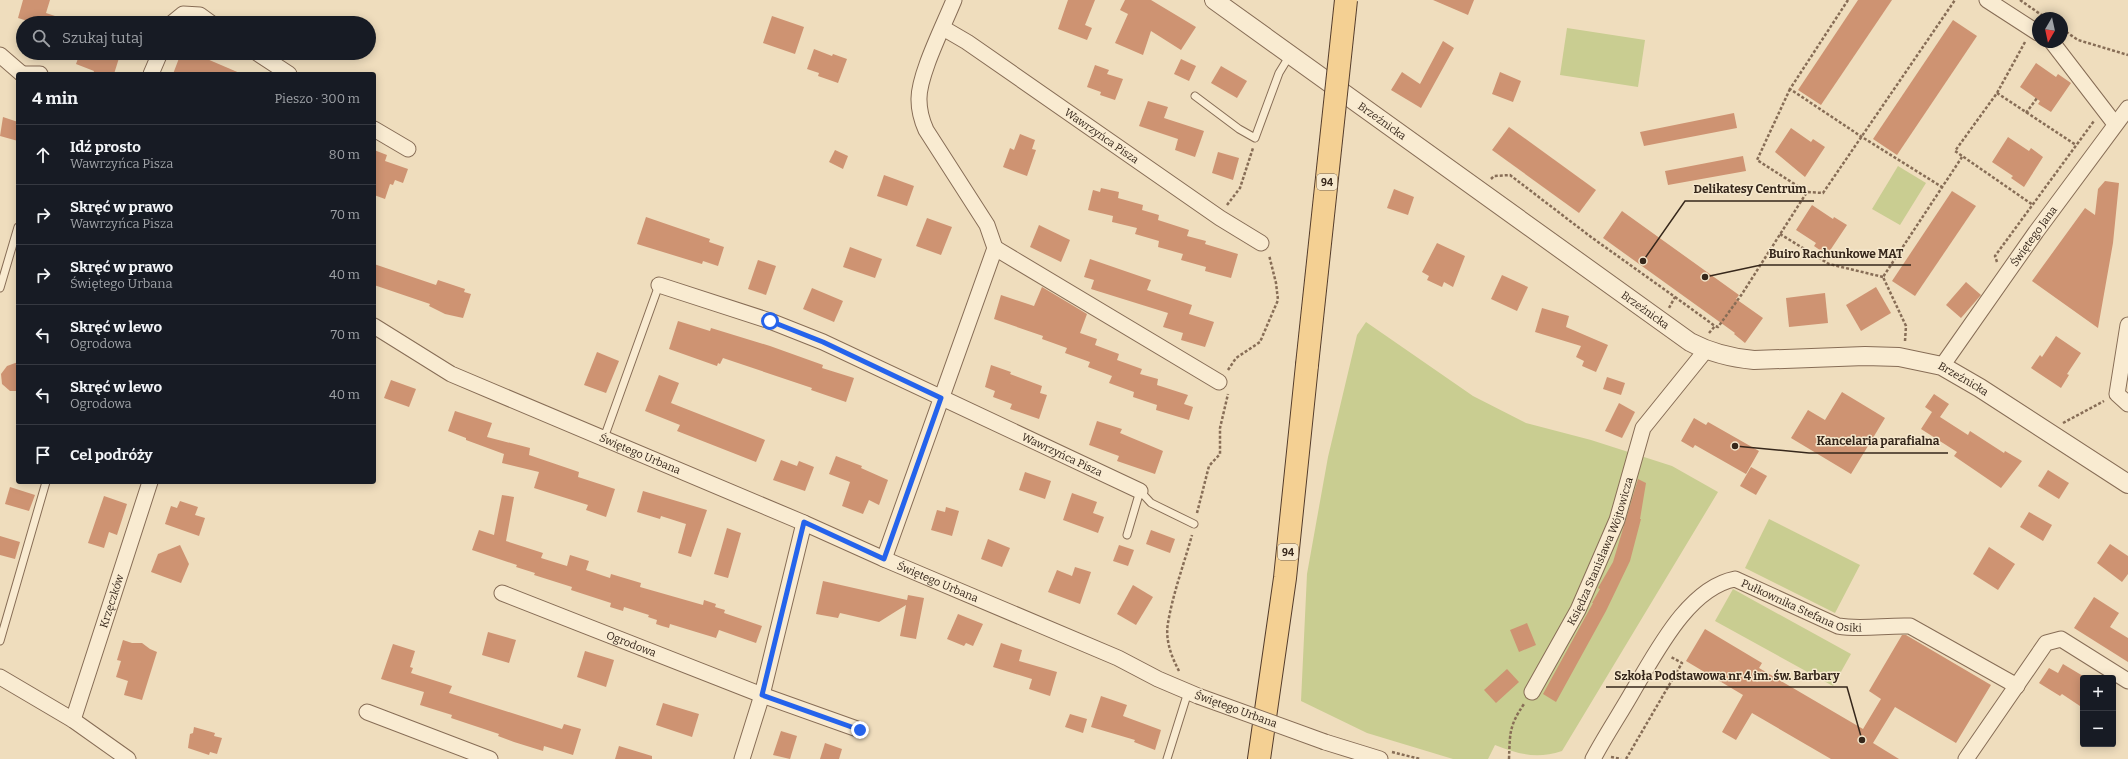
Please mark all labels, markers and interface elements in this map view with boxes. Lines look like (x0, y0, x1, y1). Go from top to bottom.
north arrow (2032, 12, 2068, 48)
search box (16, 16, 376, 60)
icon: search (30, 27, 52, 49)
text: Szukaj tutaj (62, 29, 143, 47)
text: 4 min (32, 88, 78, 109)
text: Pieszo · 300 m (274, 91, 360, 106)
street label: Brzeźnicka (1355, 100, 1408, 143)
street label: Wawrzyńca Pisza (1062, 106, 1141, 167)
text: Idź prosto (70, 138, 141, 156)
icon: ahead (32, 144, 54, 166)
text: 80 m (329, 147, 360, 162)
text: Wawrzyńca Pisza (70, 156, 173, 171)
road number: 94 (1317, 174, 1337, 190)
callout: Delikatesy Centrum (1685, 177, 1814, 201)
text: Delikatesy Centrum (1694, 182, 1807, 196)
text: Skręć w prawo (70, 198, 173, 216)
icon: right (32, 204, 54, 226)
street label: Świętego Jana (2007, 204, 2060, 269)
text: 70 m (330, 207, 360, 222)
text: Wawrzyńca Pisza (70, 216, 173, 231)
callout: Buiro Rachunkowe MAT (1761, 241, 1911, 265)
text: Buiro Rachunkowe MAT (1769, 247, 1904, 261)
text: Skręć w prawo (70, 258, 173, 276)
icon: right (32, 264, 54, 286)
text: 40 m (329, 267, 360, 282)
text: Świętego Urbana (70, 276, 173, 291)
street label: Brzeźnicka (1618, 289, 1671, 332)
route start (761, 312, 779, 330)
text: Skręć w lewo (70, 318, 162, 336)
icon: left (32, 324, 54, 346)
text: 70 m (330, 327, 360, 342)
text: Ogrodowa (70, 336, 132, 351)
street label: Brzeźnicka (1936, 359, 1991, 399)
text: Skręć w lewo (70, 378, 162, 396)
icon: left (32, 384, 54, 406)
text: 40 m (329, 387, 360, 402)
text: Ogrodowa (70, 396, 132, 411)
callout: Kancelaria parafialna (1809, 429, 1948, 453)
street label: Świętego Urbana (597, 430, 683, 477)
street label: Wawrzyńca Pisza (1020, 430, 1104, 479)
text: Kancelaria parafialna (1816, 434, 1940, 448)
icon: arrive (32, 444, 54, 466)
text: Cel podróży (70, 446, 153, 464)
street label: Księdza Stanisława Wójtowicza (1565, 476, 1636, 628)
road number: 94 (1278, 544, 1298, 560)
street label: Świętego Urbana (895, 558, 980, 605)
street label: Krzęczków (97, 573, 127, 630)
street label: Pułkownika Stefana Osiki (1739, 577, 1863, 635)
street label: Ogrodowa (605, 629, 658, 660)
callout: Szkoła Podstawowa nr 4 im. św. Barbary (1606, 663, 1847, 687)
text: Szkoła Podstawowa nr 4 im. św. Barbary (1614, 669, 1840, 683)
map controls (2080, 675, 2116, 747)
button: + (2080, 675, 2116, 711)
street label: Świętego Urbana (1193, 688, 1279, 730)
button: − (2080, 711, 2116, 747)
route end (851, 721, 869, 739)

